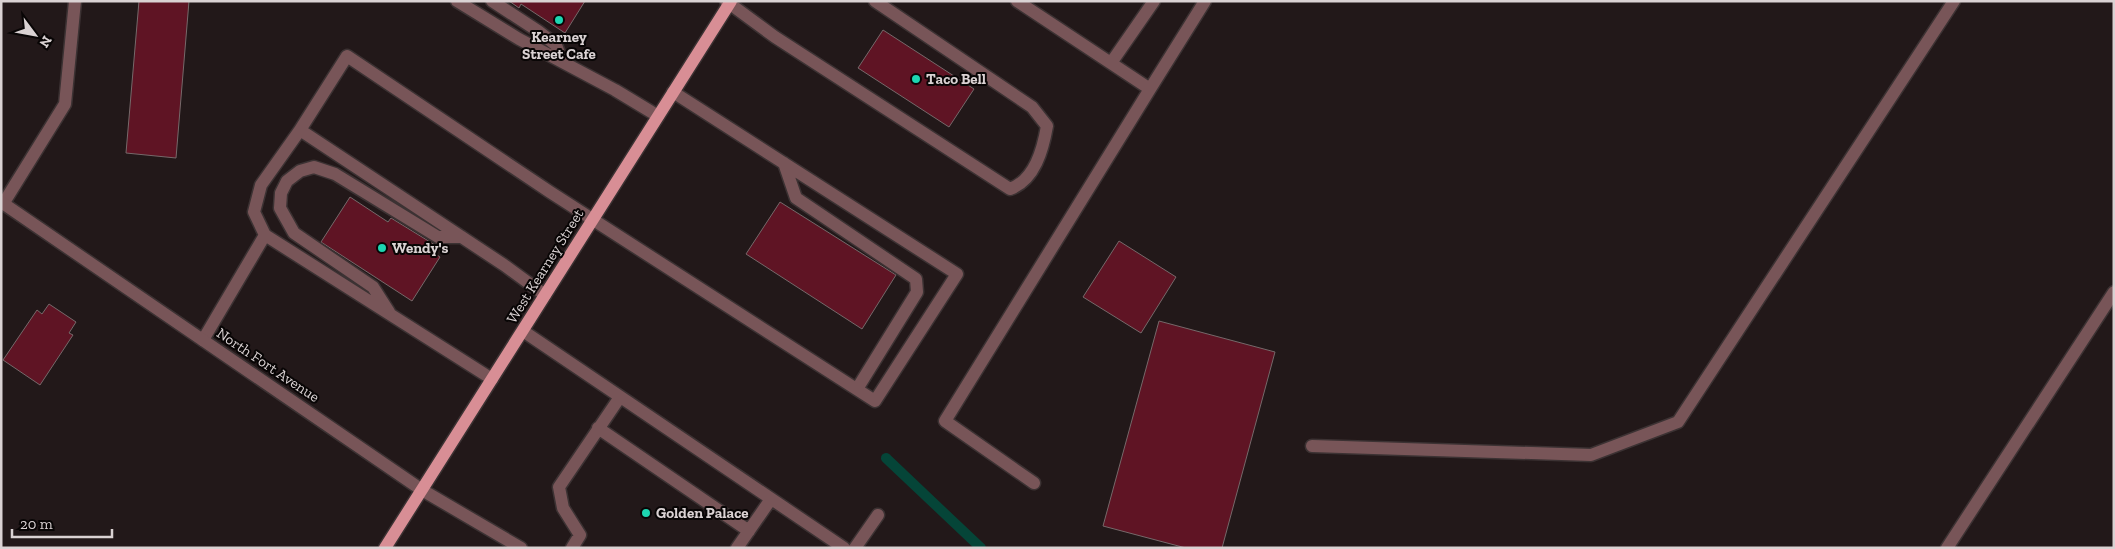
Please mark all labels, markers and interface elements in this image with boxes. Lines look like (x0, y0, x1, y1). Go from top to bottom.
north arrow (10, 10, 60, 60)
marker: Kearney Street Cafe (553, 14, 565, 26)
place label: Kearney Street Cafe (522, 28, 596, 63)
text: N (35, 33, 56, 51)
place label: Taco Bell (926, 70, 986, 88)
marker: Taco Bell (910, 73, 922, 85)
street label: West Kearney Street (503, 205, 588, 327)
place label: Wendy's (392, 239, 449, 257)
marker: Wendy's (376, 242, 388, 254)
street label: North Fort Avenue (213, 324, 323, 406)
place label: Golden Palace (656, 504, 749, 522)
scale bar (12, 506, 112, 538)
marker: Golden Palace (640, 507, 652, 519)
text: 20 m (20, 515, 53, 533)

